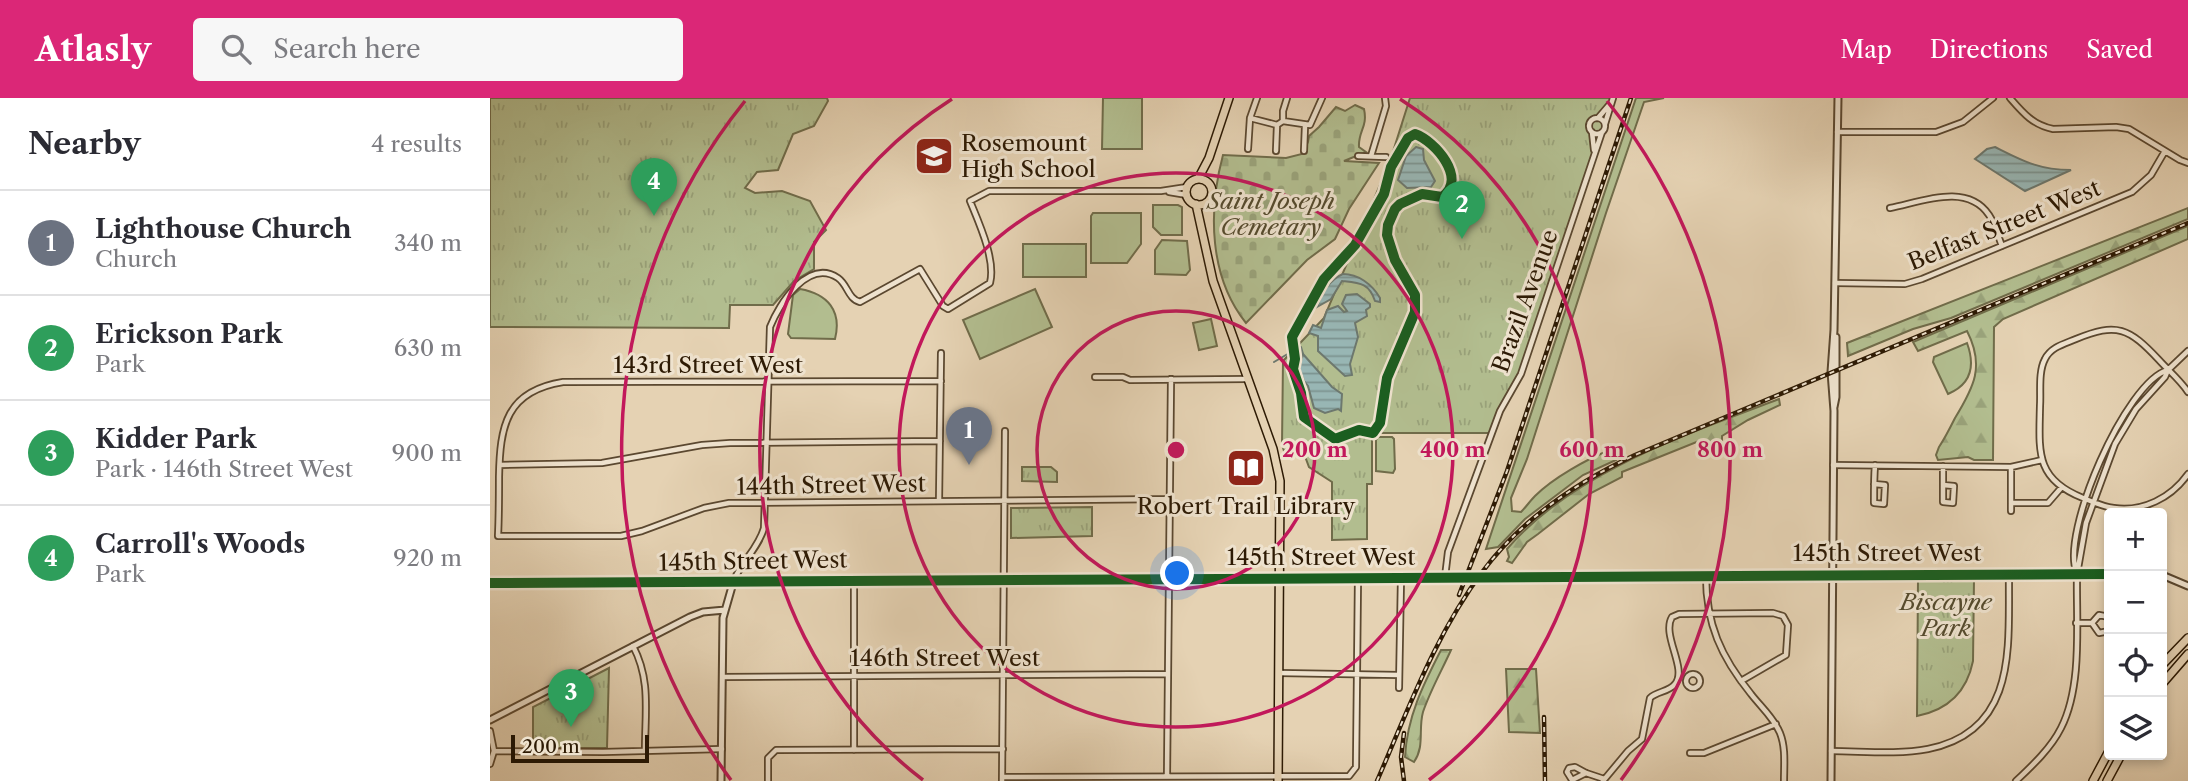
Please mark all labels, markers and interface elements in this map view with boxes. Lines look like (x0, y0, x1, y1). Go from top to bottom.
search box (193, 18, 683, 81)
text: Atlasly (35, 29, 151, 70)
icon: search (217, 30, 255, 68)
text: Search here (273, 33, 420, 65)
text: Map (1840, 35, 1892, 64)
text: Directions (1930, 35, 2048, 64)
text: Saved (2086, 35, 2153, 64)
text: Nearby (28, 125, 141, 162)
place label: Rosemount High School (961, 129, 1096, 183)
text: 4 results (371, 130, 462, 158)
school or university icon: Rosemount High School (913, 135, 955, 177)
pin: 4 (631, 158, 677, 216)
street label: Belfast Street West (1904, 174, 2104, 276)
pin: 2 (1439, 181, 1485, 239)
park label: Saint Joseph Cemetary (1205, 187, 1335, 241)
text: Lighthouse Church (95, 213, 352, 245)
street label: Brazil Avenue (1486, 226, 1564, 376)
text: 1 (46, 229, 56, 257)
text: 340 m (394, 229, 462, 257)
text: Church (95, 245, 177, 273)
text: Erickson Park (95, 318, 282, 350)
text: 2 (44, 334, 58, 362)
text: 630 m (394, 334, 462, 362)
text: Park (95, 350, 145, 378)
street label: 143rd Street West (613, 351, 803, 379)
pin: 1 (946, 407, 992, 465)
text: Kidder Park (95, 423, 256, 455)
text: 200 m (1282, 437, 1348, 462)
text: 400 m (1420, 437, 1486, 462)
text: 600 m (1559, 437, 1625, 462)
text: 800 m (1697, 437, 1763, 462)
centre of rings (1164, 438, 1188, 462)
text: 3 (45, 439, 58, 467)
text: 900 m (392, 439, 462, 467)
library icon: Robert Trail Library (1225, 447, 1267, 489)
text: Park · 146th Street West (95, 455, 353, 483)
street label: 144th Street West (736, 469, 926, 501)
place label: Robert Trail Library (1137, 492, 1355, 520)
map controls (2104, 508, 2167, 760)
button: + (2104, 508, 2167, 571)
text: Carroll's Woods (95, 528, 305, 560)
street label: 145th Street West (1793, 539, 1981, 567)
street label: 145th Street West (1227, 543, 1415, 571)
text: 4 (44, 544, 58, 572)
text: 920 m (393, 544, 462, 572)
street label: 145th Street West (658, 545, 848, 577)
your location (1160, 556, 1194, 590)
text: Park (95, 560, 145, 588)
button: − (2104, 571, 2167, 634)
park label: Biscayne Park (1898, 588, 1993, 642)
button: locate (2104, 634, 2167, 697)
street label: 146th Street West (850, 644, 1040, 672)
pin: 3 (548, 669, 594, 727)
button: layers (2104, 697, 2167, 760)
scale bar (511, 732, 649, 764)
text: 200 m (522, 735, 580, 758)

